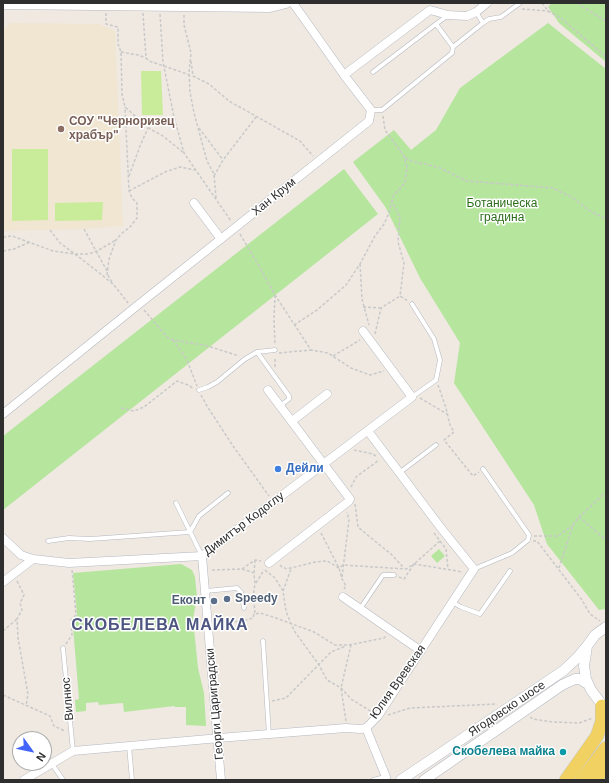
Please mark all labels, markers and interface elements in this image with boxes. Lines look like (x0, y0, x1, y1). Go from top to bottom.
place label: СОУ "Черноризец храбър" (69, 115, 174, 143)
marker: СОУ "Черноризец храбър" (56, 124, 66, 134)
street label: Хан Крум (249, 175, 299, 219)
park label: Ботаническа градина (467, 197, 537, 225)
place label: Дейли (286, 462, 324, 476)
marker: Дейли (273, 464, 283, 474)
street label: Димитър Кодоглу (201, 489, 287, 559)
place label: Speedy (235, 592, 278, 606)
place label: Еконт (172, 594, 206, 608)
marker: Speedy (222, 594, 232, 604)
marker: Еконт (209, 596, 219, 606)
district label: СКОБЕЛЕВА МАЙКА (71, 616, 249, 636)
street label: Юлия Вревская (367, 642, 429, 722)
street label: Георги Цариградски (203, 648, 227, 760)
street label: Вилнюс (59, 677, 77, 721)
street label: Ягодовско шосе (466, 678, 548, 740)
north arrow (12, 731, 52, 771)
place label: Скобелева майка (452, 745, 555, 759)
marker: Скобелева майка (558, 747, 568, 757)
text: N (34, 750, 48, 764)

